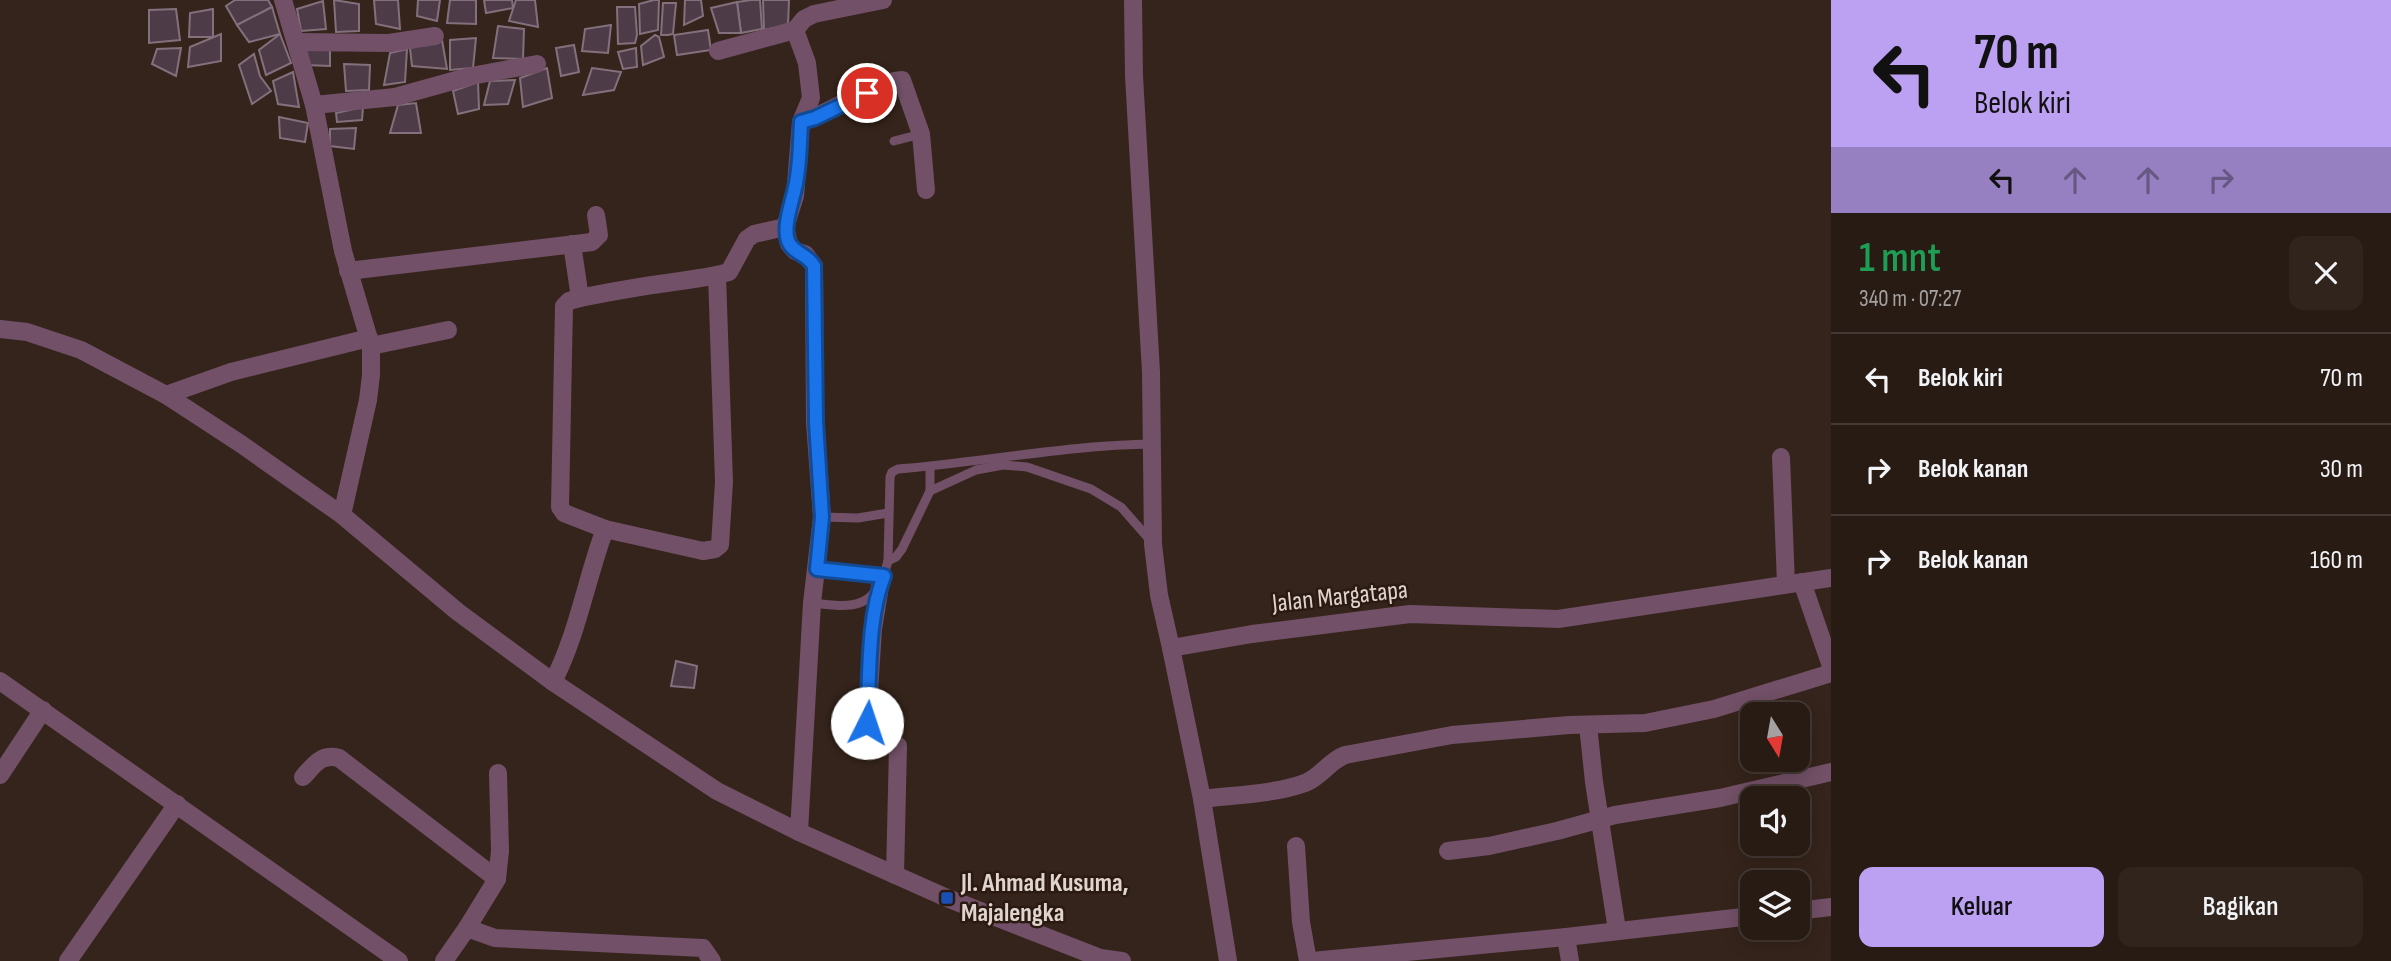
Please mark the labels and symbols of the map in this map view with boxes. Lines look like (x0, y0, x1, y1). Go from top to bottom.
pin (837, 63, 897, 123)
street label: Jalan Margatapa (1270, 574, 1409, 620)
position arrow (830, 686, 904, 760)
north arrow (1740, 702, 1810, 772)
place label: Jl. Ahmad Kusuma, Majalengka (960, 868, 1129, 929)
marker: Jl. Ahmad Kusuma, Majalengka (939, 890, 955, 906)

